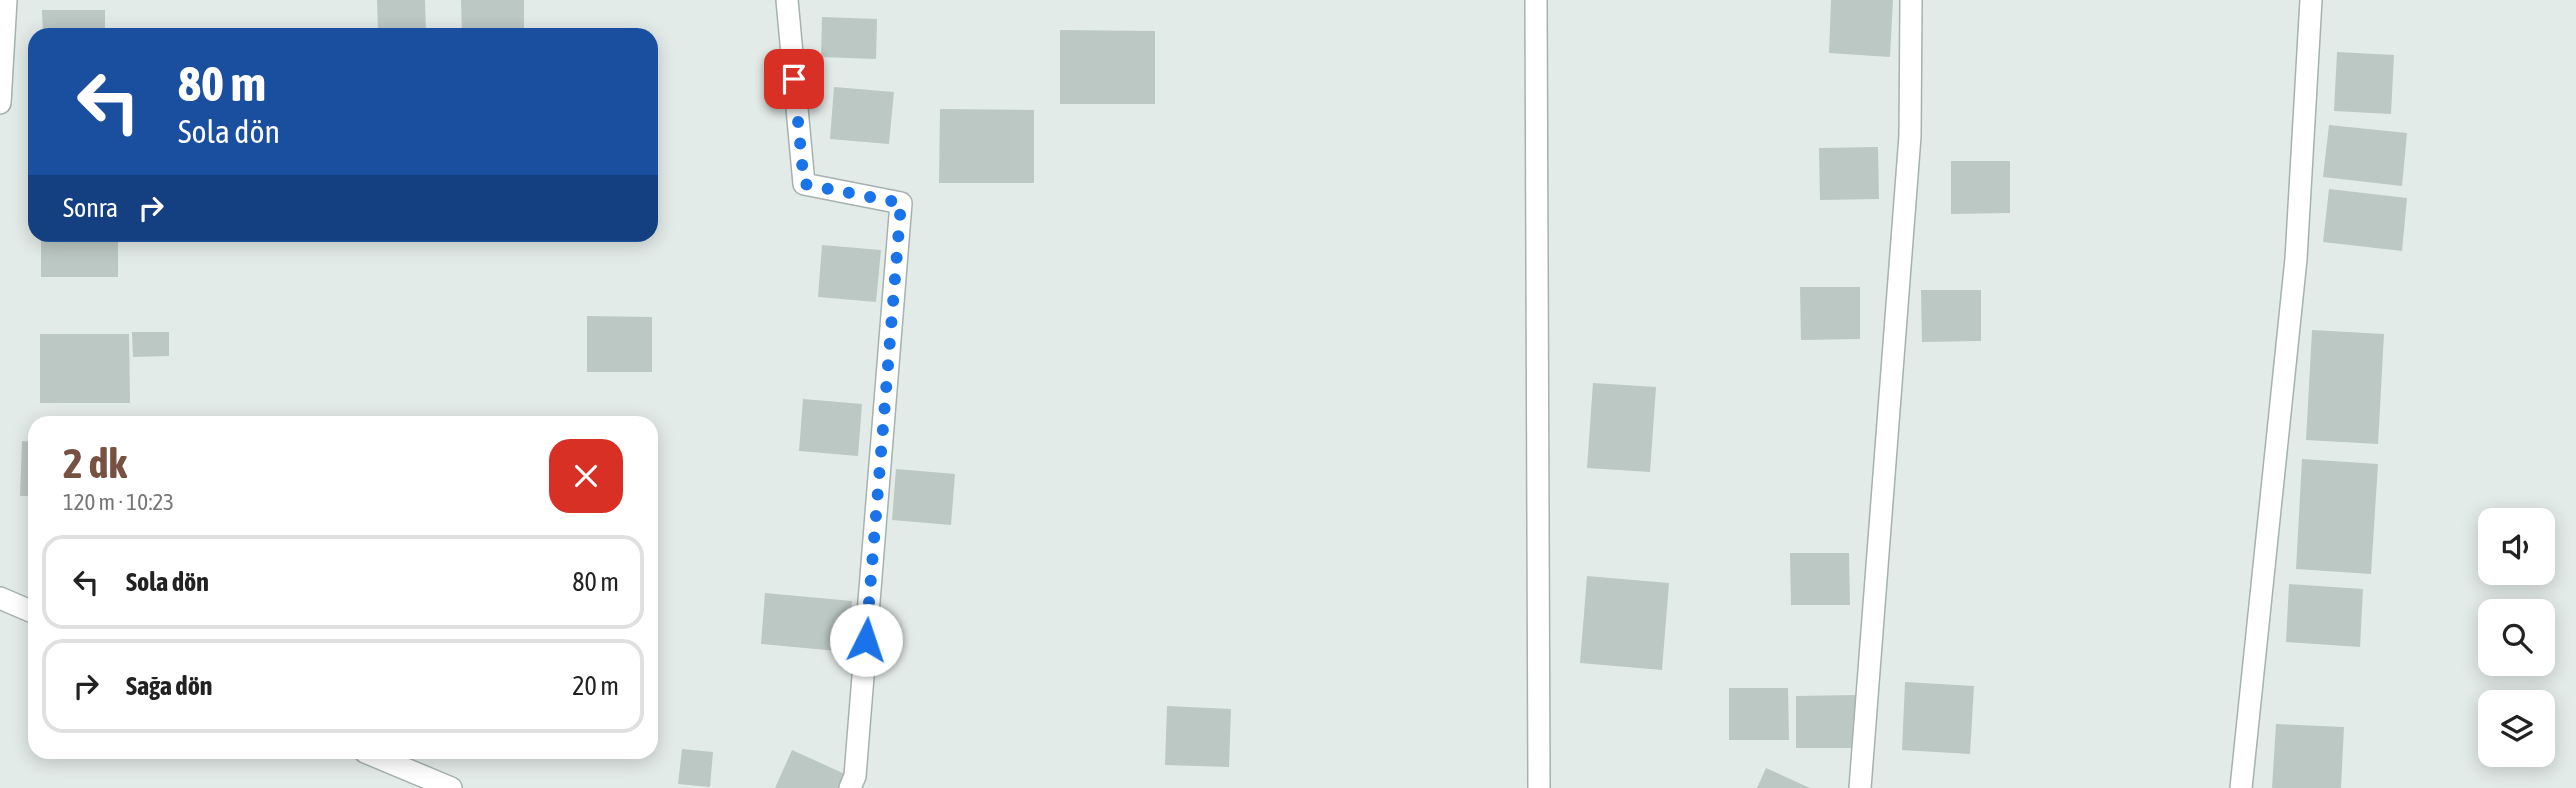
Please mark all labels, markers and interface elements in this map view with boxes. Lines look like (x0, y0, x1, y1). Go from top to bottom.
pin (764, 49, 824, 109)
text: 80 m (178, 55, 266, 111)
icon: left (63, 56, 154, 147)
icon: arrive (775, 60, 813, 98)
text: Sola dön (178, 113, 280, 150)
icon: right (132, 189, 170, 227)
text: Sonra (63, 193, 118, 223)
text: 2 dk (63, 439, 127, 487)
button: close (549, 439, 623, 513)
text: 120 m · 10:23 (63, 489, 174, 515)
map controls (2478, 508, 2555, 767)
button: sound (2478, 508, 2555, 585)
icon: left (67, 563, 105, 601)
text: Sola dön (126, 567, 209, 597)
text: 80 m (572, 567, 619, 597)
button: search (2478, 599, 2555, 676)
position arrow (829, 603, 903, 677)
icon: right (67, 667, 105, 705)
text: Sağa dön (126, 671, 212, 701)
text: 20 m (572, 671, 619, 701)
button: layers (2478, 690, 2555, 767)

